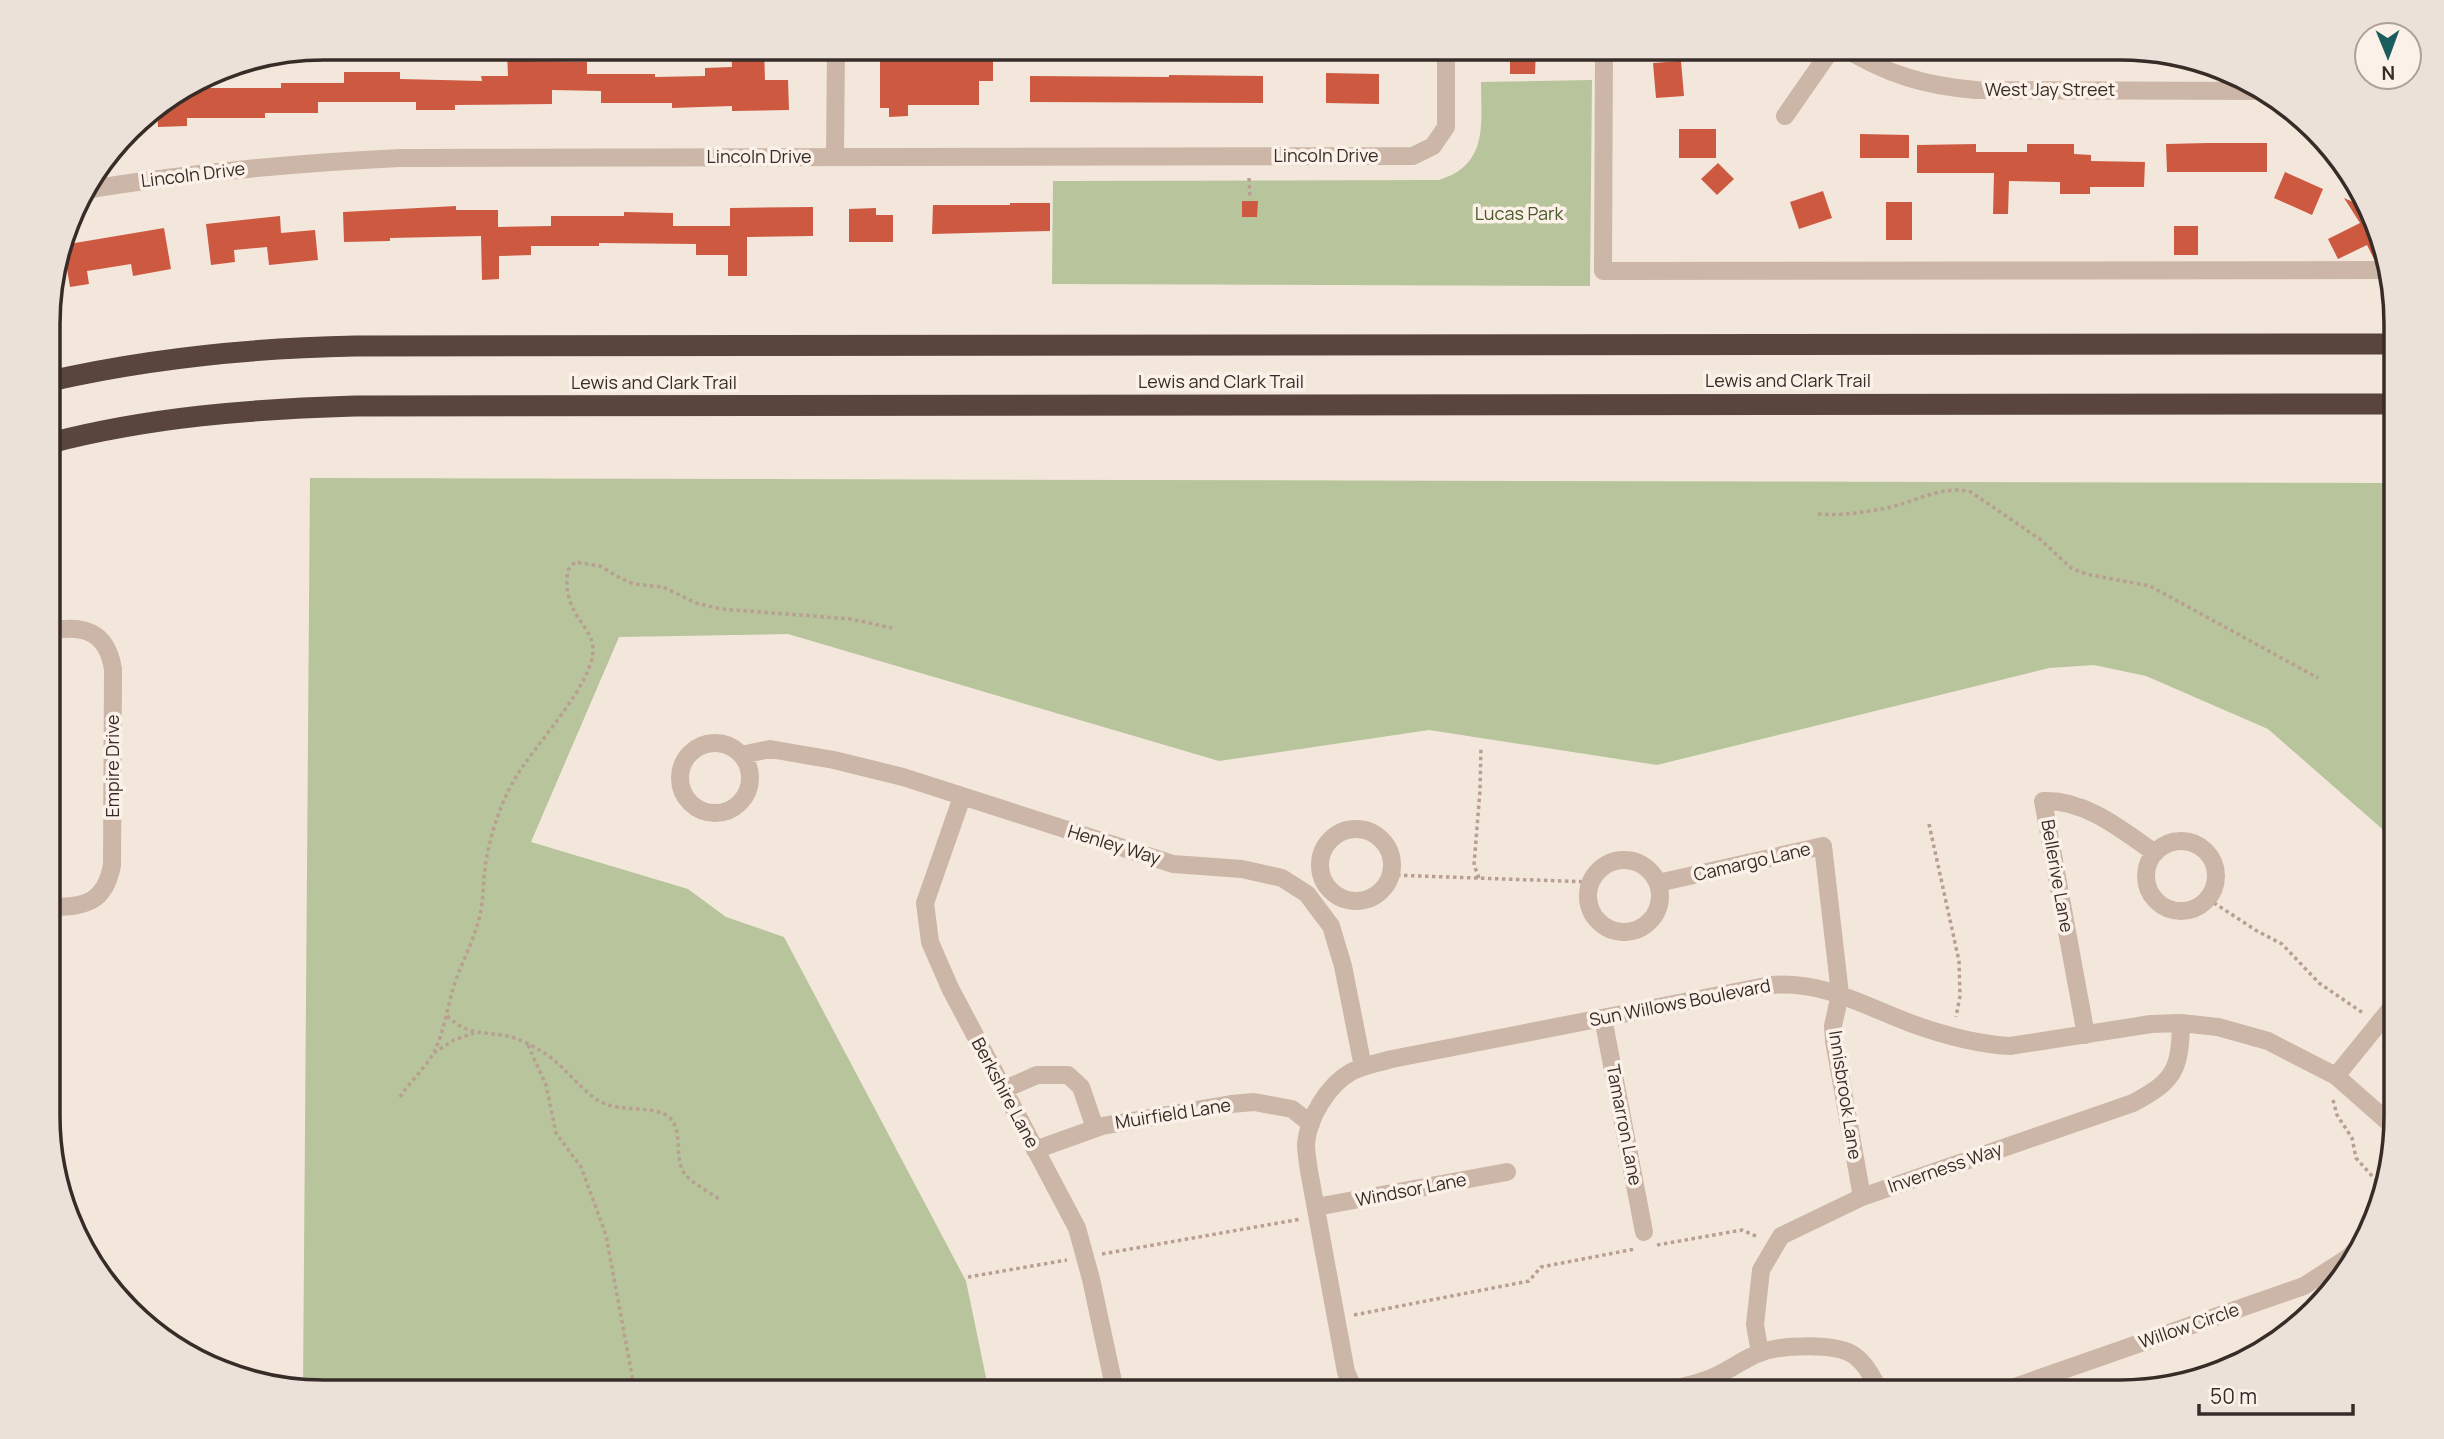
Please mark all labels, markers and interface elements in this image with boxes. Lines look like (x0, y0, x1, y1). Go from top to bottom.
north arrow (2353, 21, 2423, 91)
text: N (2381, 60, 2395, 86)
street label: West Jay Street (1985, 77, 2115, 101)
street label: Lincoln Drive (1274, 143, 1378, 167)
street label: Lincoln Drive (707, 144, 811, 168)
street label: Lincoln Drive (139, 156, 246, 192)
park label: Lucas Park (1475, 201, 1564, 225)
street label: Lewis and Clark Trail (1705, 368, 1871, 392)
street label: Lewis and Clark Trail (1138, 369, 1304, 393)
street label: Lewis and Clark Trail (571, 370, 737, 394)
street label: Empire Drive (100, 715, 124, 817)
street label: Bellerive Lane (2036, 817, 2080, 934)
street label: Henley Way (1065, 819, 1164, 870)
street label: Camargo Lane (1691, 836, 1813, 886)
street label: Sun Willows Boulevard (1587, 973, 1773, 1031)
street label: Innisbrook Lane (1824, 1029, 1868, 1161)
street label: Berkshire Lane (967, 1033, 1045, 1152)
street label: Tamarron Lane (1601, 1062, 1648, 1187)
street label: Muirfield Lane (1113, 1092, 1232, 1134)
street label: Inverness Way (1884, 1136, 2005, 1198)
street label: Windsor Lane (1353, 1167, 1468, 1212)
street label: Willow Circle (2135, 1297, 2242, 1353)
scale bar (2199, 1372, 2353, 1416)
text: 50 m (2210, 1382, 2257, 1410)

